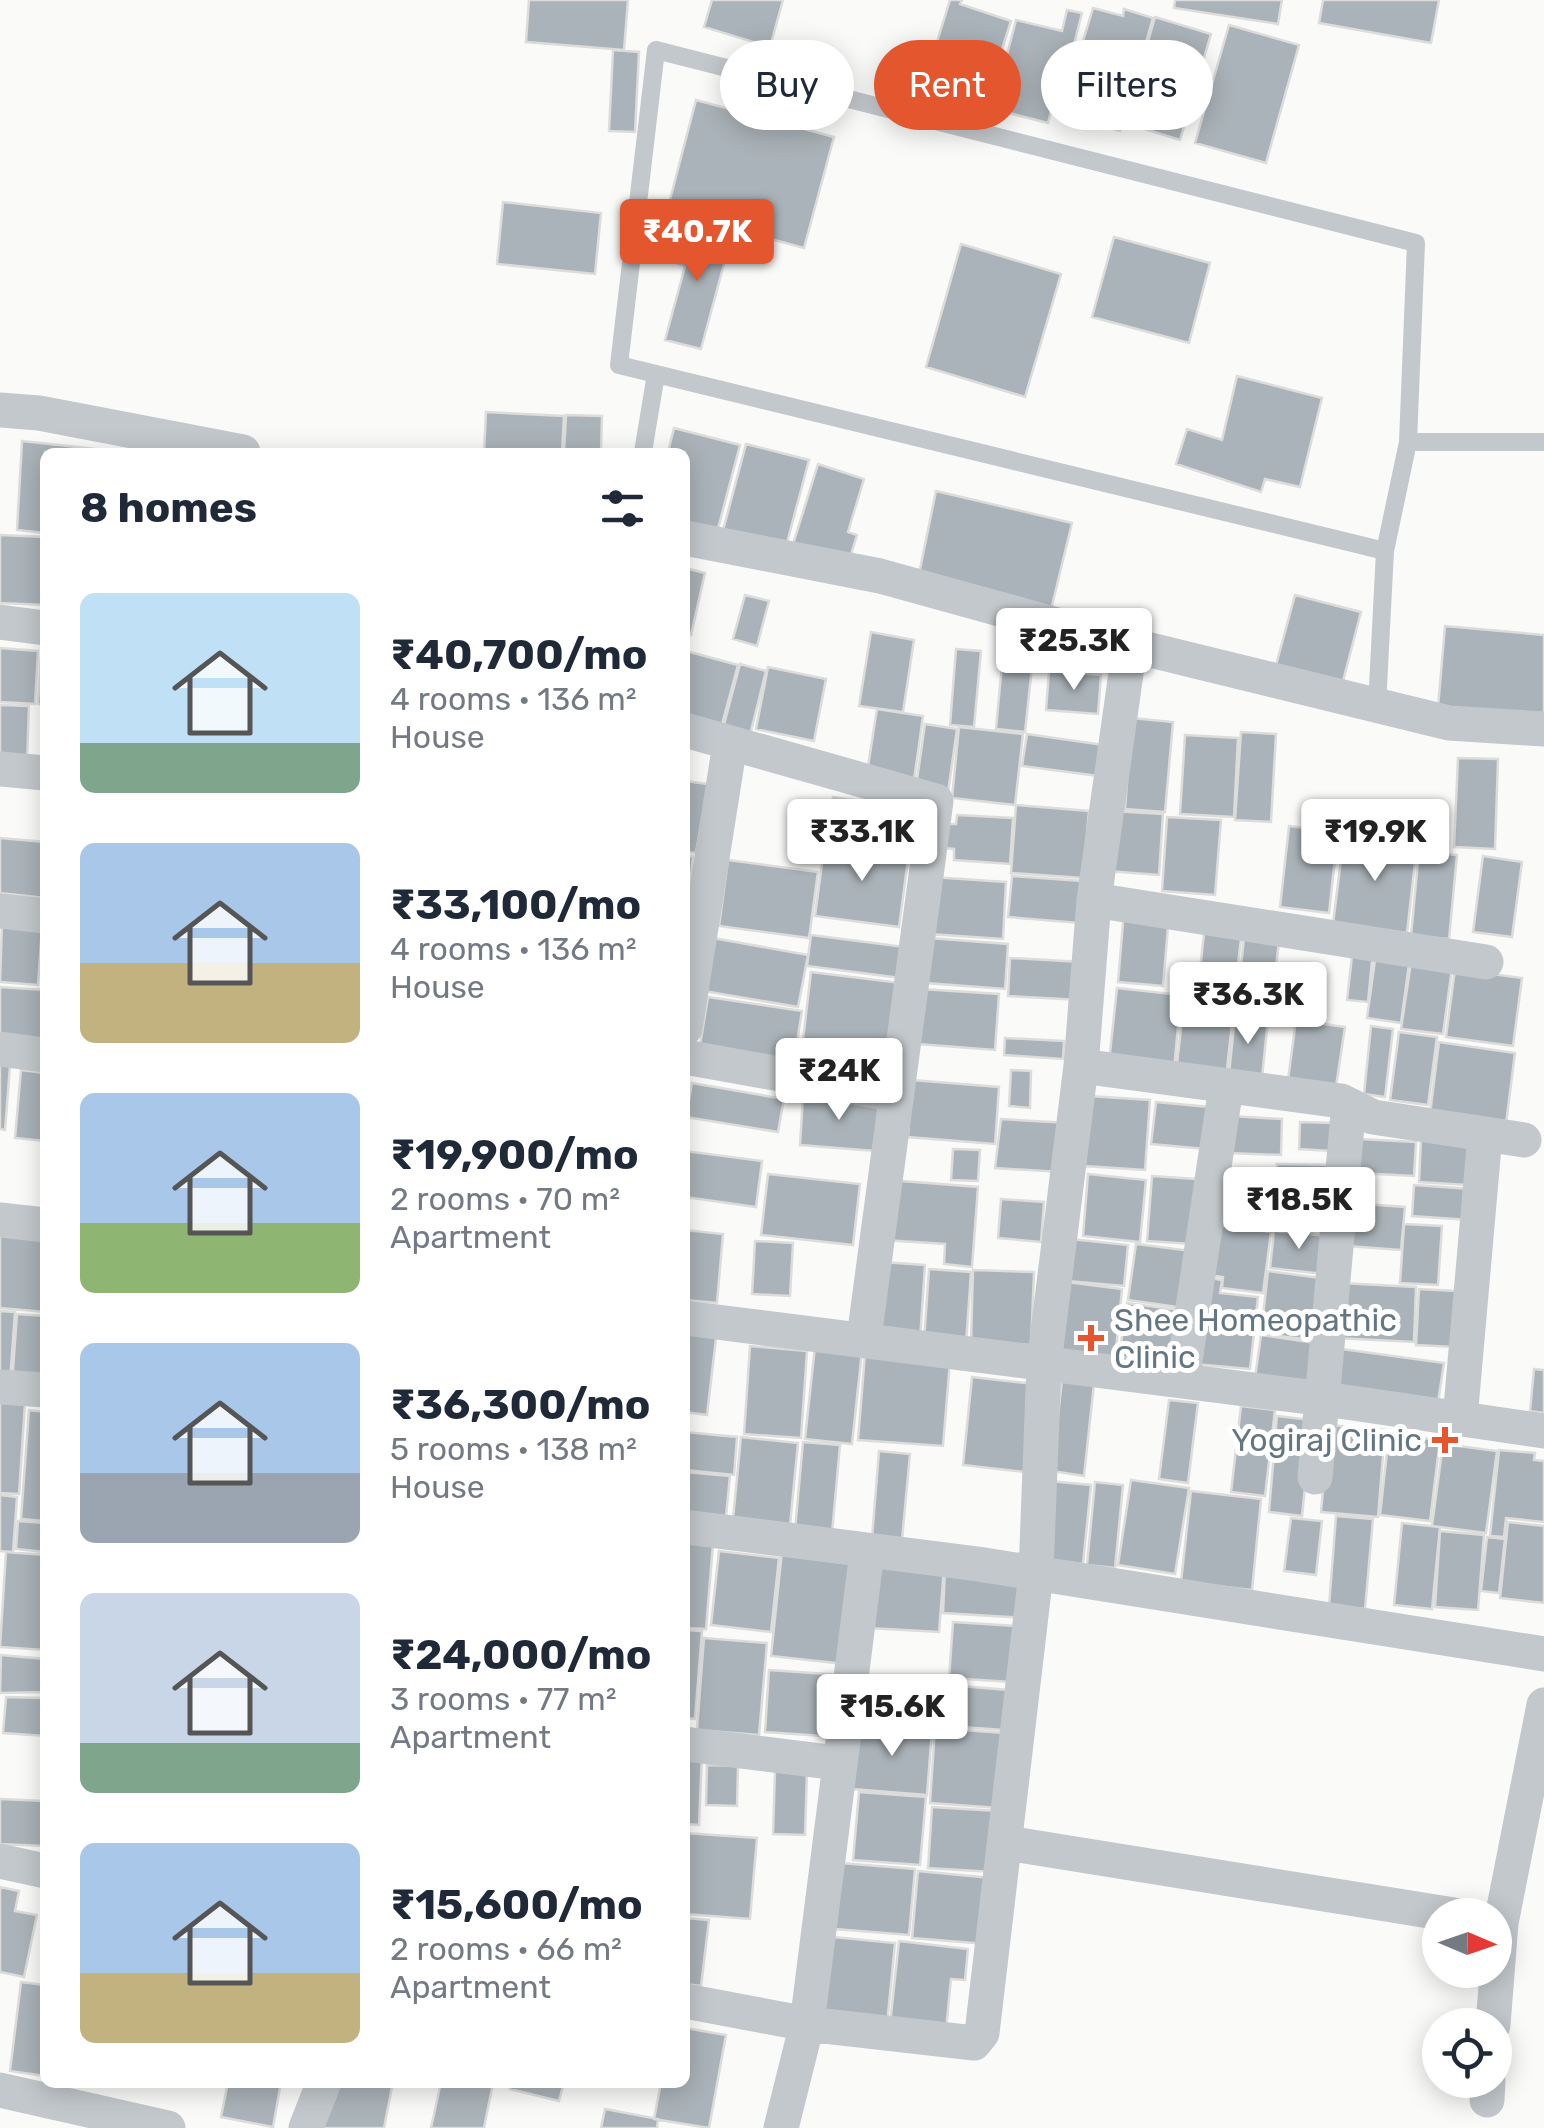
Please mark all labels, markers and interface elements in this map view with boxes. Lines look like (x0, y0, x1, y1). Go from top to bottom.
chip: Buy (720, 40, 854, 130)
chip: Rent (874, 40, 1021, 130)
chip: Filters (1041, 40, 1213, 130)
pin: ₹40.7K (616, 199, 778, 284)
text: ₹40.7K (642, 212, 752, 250)
icon: filters (595, 481, 650, 536)
text: 8 homes (80, 483, 257, 533)
pin: ₹25.3K (993, 608, 1155, 693)
text: ₹25.3K (1018, 621, 1130, 659)
text: ₹40,700/mo (390, 630, 647, 680)
icon: home (160, 633, 280, 753)
text: 4 rooms · 136 m² (390, 680, 637, 718)
text: House (390, 718, 485, 756)
pin: ₹33.1K (781, 799, 943, 884)
pin: ₹19.9K (1294, 799, 1456, 884)
text: ₹33.1K (809, 812, 915, 850)
text: ₹19.9K (1323, 812, 1427, 850)
text: ₹33,100/mo (390, 880, 641, 930)
icon: home (160, 883, 280, 1003)
text: 4 rooms · 136 m² (390, 930, 637, 968)
pin: ₹36.3K (1167, 962, 1329, 1047)
text: House (390, 968, 485, 1006)
text: ₹36.3K (1192, 975, 1304, 1013)
pin: ₹24K (780, 1038, 898, 1123)
text: ₹24K (798, 1051, 880, 1089)
text: ₹19,900/mo (390, 1130, 639, 1180)
icon: home (160, 1133, 280, 1253)
pin: ₹18.5K (1218, 1167, 1380, 1252)
text: 2 rooms · 70 m² (390, 1180, 620, 1218)
text: ₹18.5K (1245, 1180, 1353, 1218)
text: Apartment (390, 1218, 551, 1256)
place label: Shee Homeopathic Clinic (1114, 1301, 1397, 1376)
marker: Shee Homeopathic Clinic (1078, 1325, 1104, 1351)
text: ₹36,300/mo (390, 1380, 650, 1430)
icon: home (160, 1383, 280, 1503)
place label: Yogiraj Clinic (1231, 1421, 1422, 1459)
marker: Yogiraj Clinic (1432, 1427, 1458, 1453)
text: 5 rooms · 138 m² (390, 1430, 637, 1468)
text: House (390, 1468, 485, 1506)
text: ₹24,000/mo (390, 1630, 651, 1680)
icon: home (160, 1633, 280, 1753)
pin: ₹15.6K (811, 1674, 973, 1759)
text: 3 rooms · 77 m² (390, 1680, 617, 1718)
text: ₹15.6K (839, 1687, 945, 1725)
text: Apartment (390, 1718, 551, 1756)
text: ₹15,600/mo (390, 1880, 643, 1930)
icon: home (160, 1883, 280, 2003)
north arrow (1422, 1898, 1512, 1988)
map controls (1422, 1898, 1512, 2098)
text: 2 rooms · 66 m² (390, 1930, 622, 1968)
text: Apartment (390, 1968, 551, 2006)
button: locate (1422, 2008, 1512, 2098)

